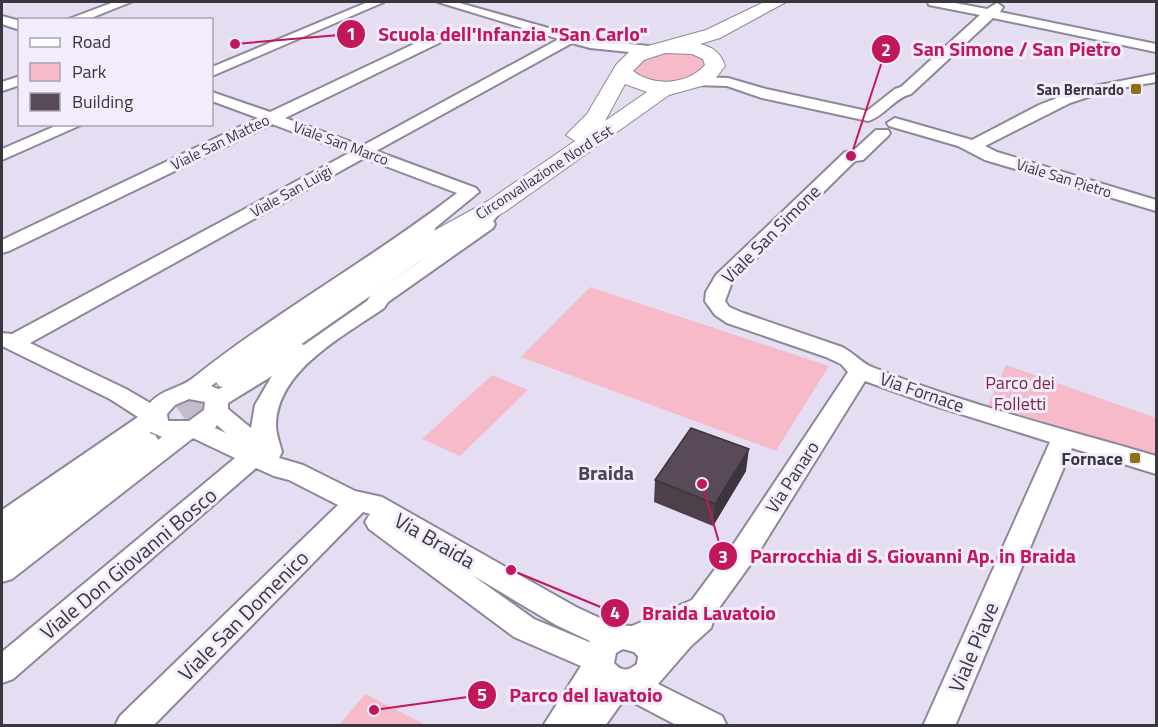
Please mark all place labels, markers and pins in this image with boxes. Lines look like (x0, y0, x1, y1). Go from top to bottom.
callout: Scuola dell'Infanzia "San Carlo" (336, 15, 660, 53)
callout: San Simone / San Pietro (871, 30, 1133, 68)
place label: San Bernardo (1036, 78, 1124, 101)
marker: San Bernardo (1129, 82, 1143, 96)
place label: Fornace (1061, 445, 1123, 472)
marker: Fornace (1128, 451, 1142, 465)
callout: Parrocchia di S. Giovanni Ap. in Braida (708, 537, 1087, 575)
callout: Braida Lavatoio (600, 594, 788, 632)
callout: Parco del lavatoio (467, 676, 675, 714)

